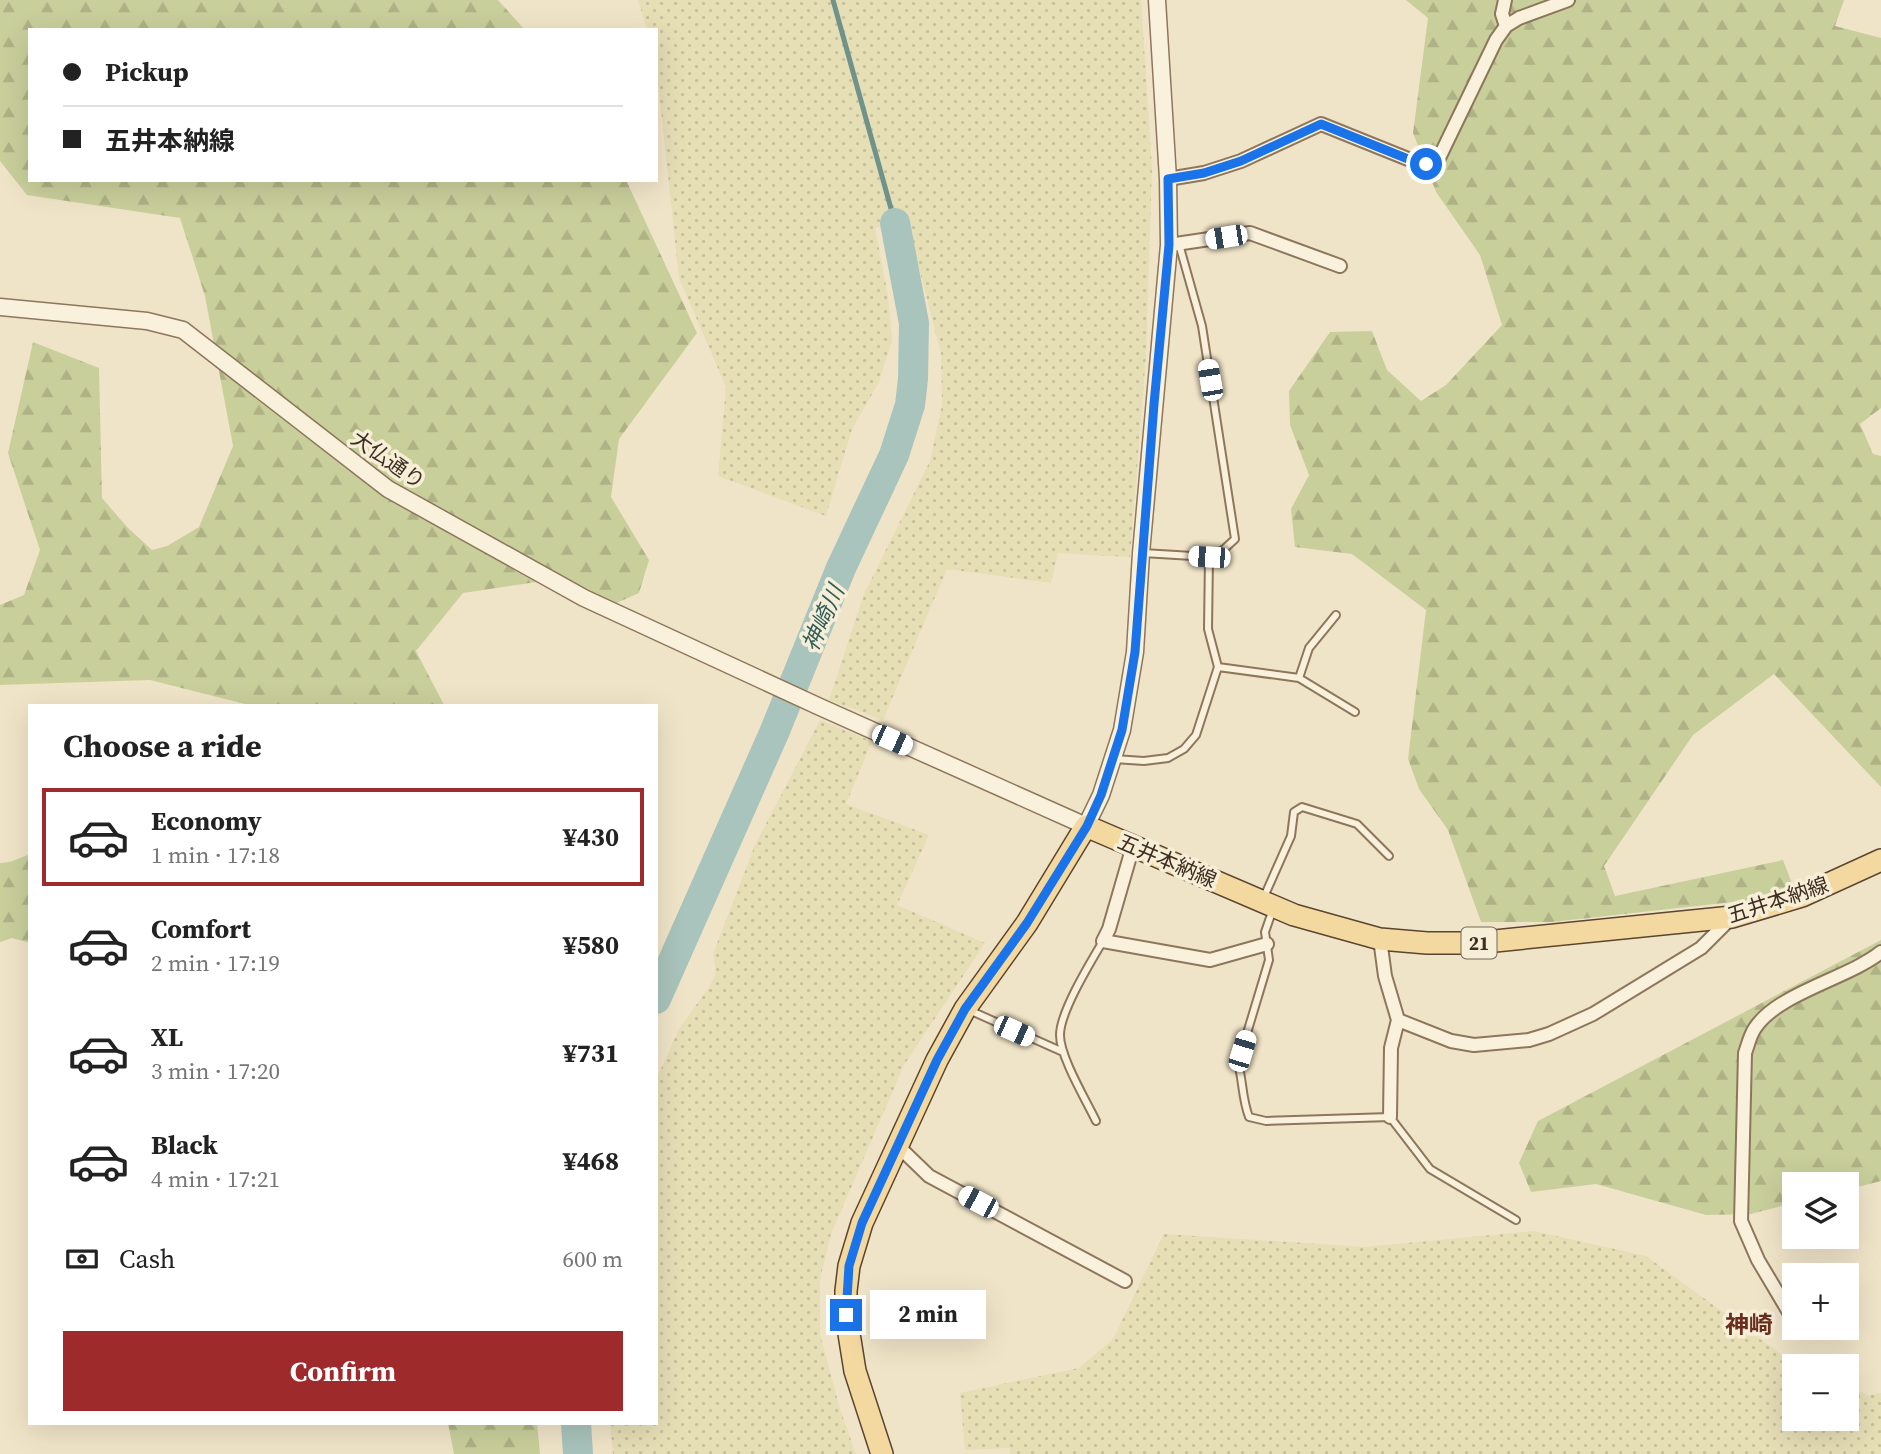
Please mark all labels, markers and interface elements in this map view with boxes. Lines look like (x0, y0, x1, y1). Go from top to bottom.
text: Pickup (105, 54, 189, 90)
text: 五井本納線 (105, 123, 235, 159)
route start (1410, 148, 1442, 180)
car (1204, 223, 1249, 251)
car (1197, 357, 1224, 403)
street label: 大仏通り (346, 424, 431, 496)
car (1188, 545, 1231, 569)
water label: 神崎川 (794, 577, 853, 656)
car (869, 722, 916, 758)
text: Choose a ride (63, 724, 262, 768)
text: Economy (151, 803, 262, 839)
icon: car (67, 806, 130, 869)
text: ¥430 (563, 819, 619, 855)
street label: 五井本納線 (1113, 827, 1221, 894)
text: 1 min · 17:18 (151, 839, 280, 871)
street label: 五井本納線 (1723, 870, 1832, 930)
text: Comfort (151, 911, 251, 947)
icon: car (67, 914, 130, 977)
text: ¥580 (563, 927, 619, 963)
road number: 21 (1462, 928, 1496, 959)
text: 2 min · 17:19 (151, 947, 280, 979)
car (991, 1013, 1038, 1049)
text: XL (151, 1019, 183, 1055)
icon: car (67, 1022, 130, 1085)
car (1226, 1028, 1259, 1074)
text: ¥731 (563, 1035, 619, 1071)
text: 3 min · 17:20 (151, 1055, 280, 1087)
text: Black (151, 1127, 218, 1163)
icon: car (67, 1130, 130, 1193)
text: ¥468 (563, 1143, 619, 1179)
text: 4 min · 17:21 (151, 1163, 280, 1195)
map controls (1782, 1172, 1859, 1431)
button: layers (1782, 1172, 1859, 1249)
car (955, 1183, 1002, 1221)
icon: cash (63, 1240, 101, 1278)
text: Cash (119, 1241, 175, 1277)
text: 600 m (562, 1243, 623, 1275)
button: + (1782, 1263, 1859, 1340)
callout: 2 min (870, 1290, 986, 1340)
text: 2 min (898, 1298, 958, 1330)
route end (830, 1299, 862, 1331)
district label: 神崎 (1725, 1308, 1773, 1341)
button: Confirm (63, 1331, 623, 1411)
button: − (1782, 1354, 1859, 1431)

